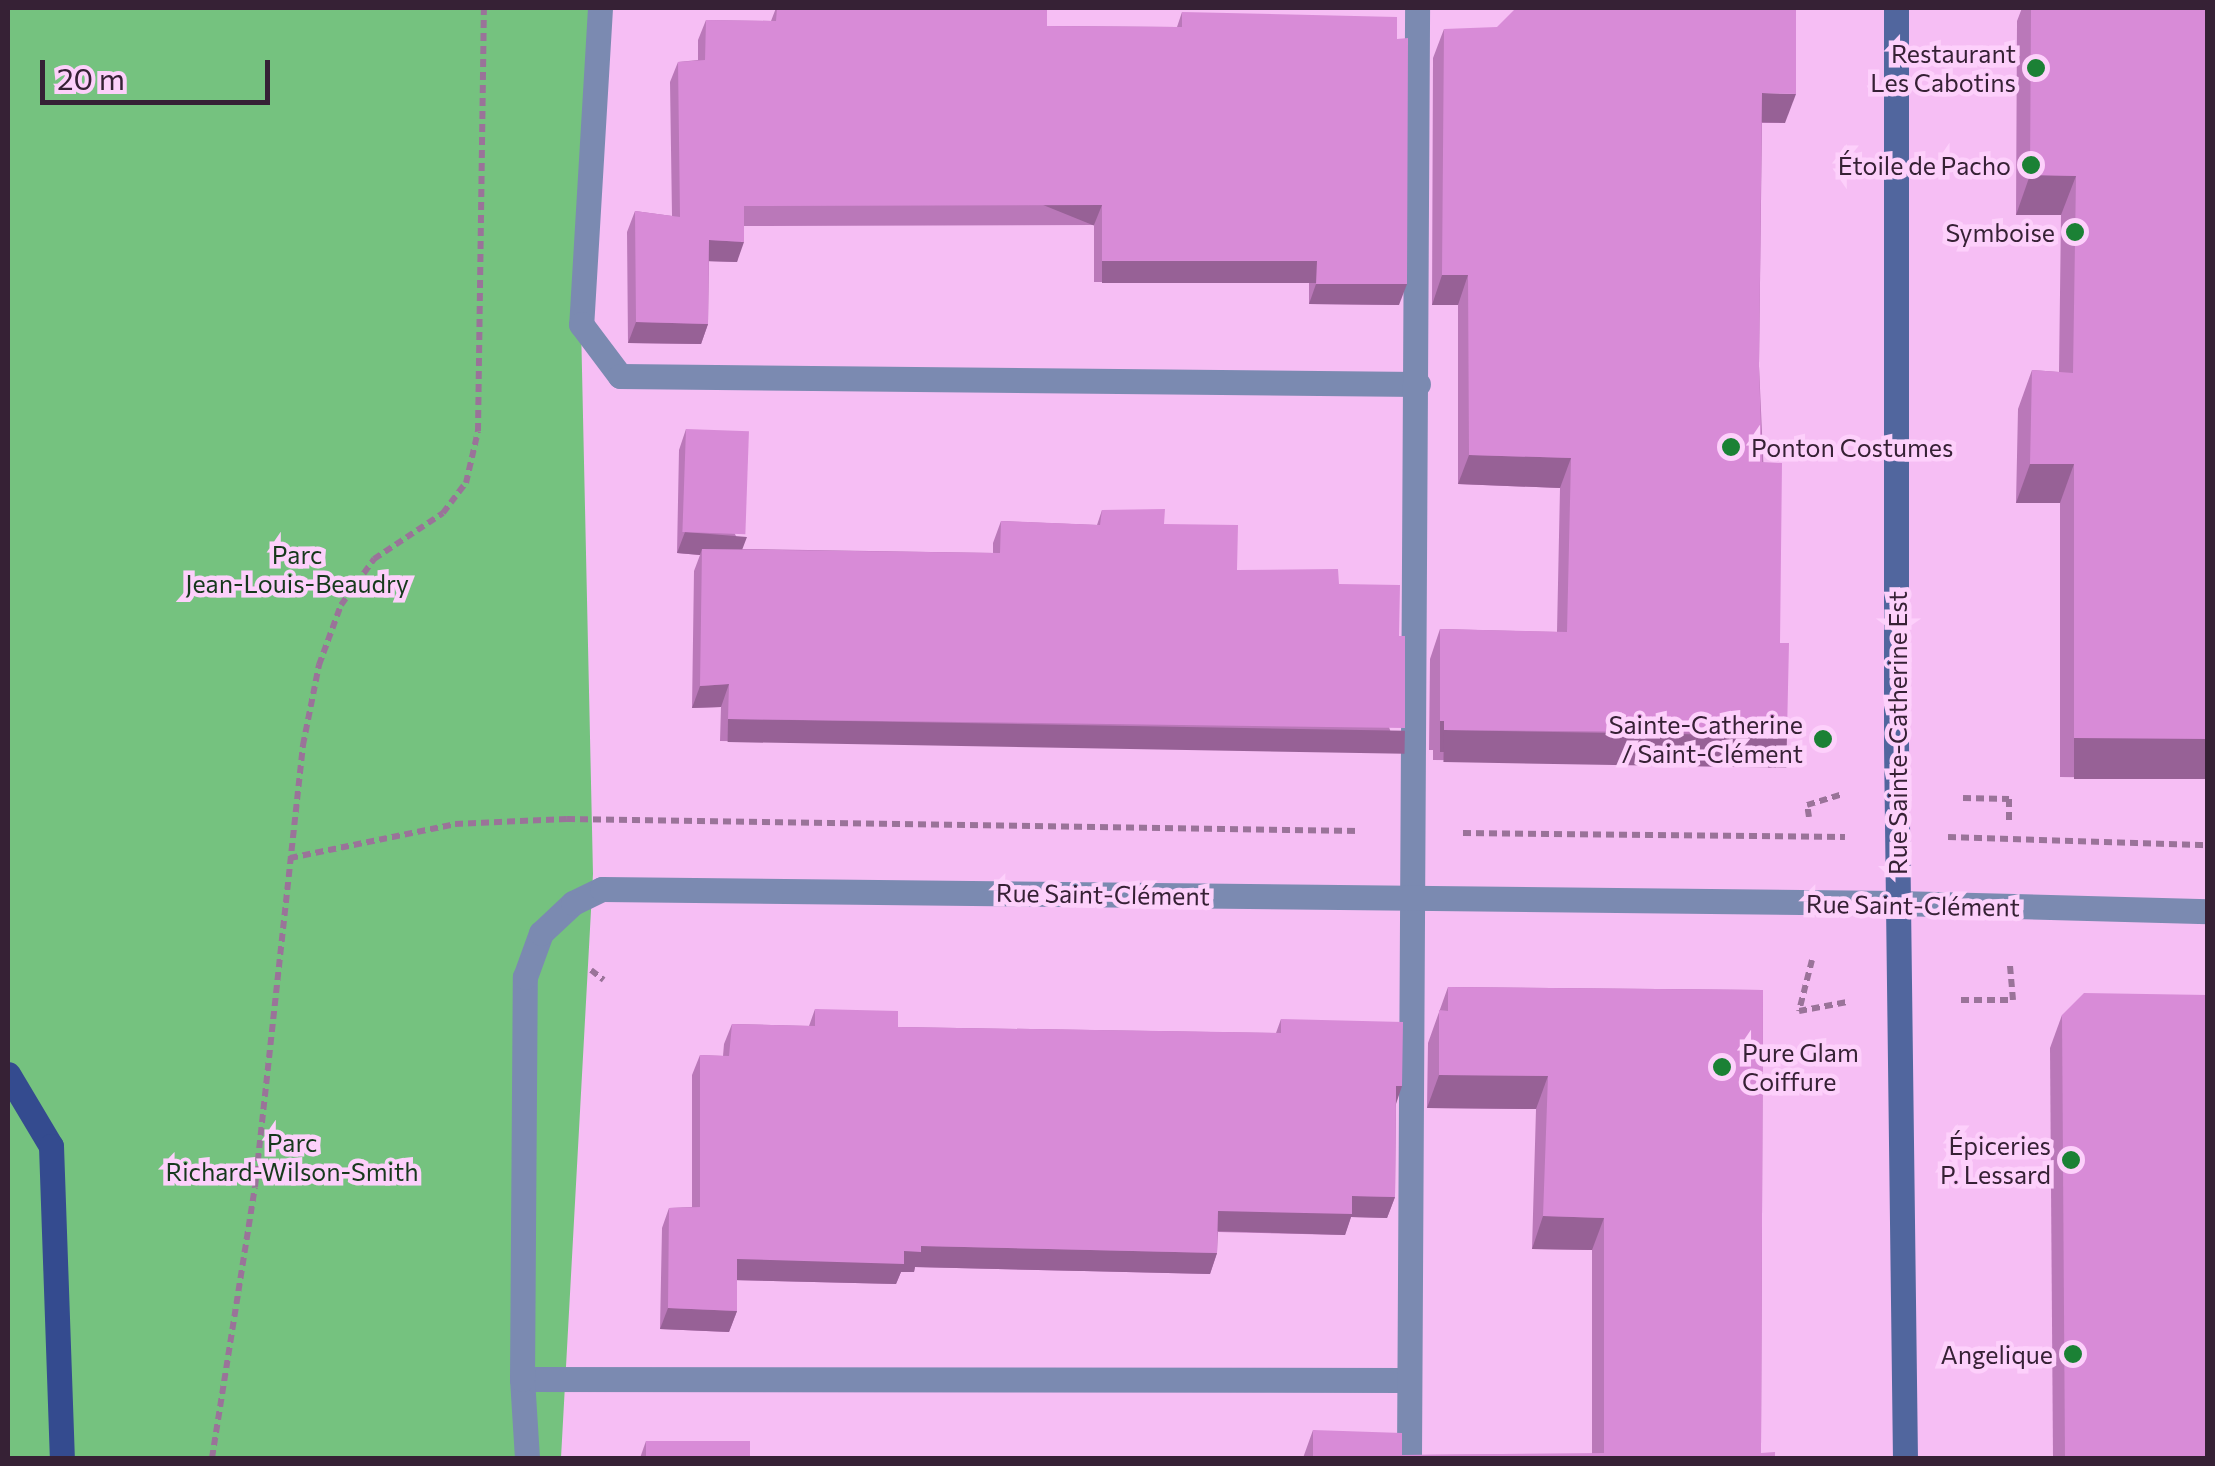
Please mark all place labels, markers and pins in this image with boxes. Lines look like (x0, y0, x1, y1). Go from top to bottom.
place label: Restaurant Les Cabotins (1870, 39, 2016, 98)
marker: Restaurant Les Cabotins (2025, 57, 2047, 79)
place label: Étoile de Pacho (1838, 150, 2011, 180)
marker: Étoile de Pacho (2020, 154, 2042, 176)
place label: Symboise (1945, 217, 2055, 247)
marker: Symboise (2064, 221, 2086, 243)
place label: Ponton Costumes (1751, 432, 1953, 462)
marker: Ponton Costumes (1720, 436, 1742, 458)
place label: Sainte-Catherine / Saint-Clément (1609, 710, 1803, 769)
marker: Sainte-Catherine / Saint-Clément (1812, 728, 1834, 750)
place label: Pure Glam Coiffure (1742, 1038, 1859, 1097)
marker: Pure Glam Coiffure (1711, 1056, 1733, 1078)
place label: Épiceries P. Lessard (1940, 1131, 2051, 1190)
marker: Épiceries P. Lessard (2060, 1149, 2082, 1171)
place label: Angelique (1940, 1339, 2053, 1369)
marker: Angelique (2062, 1343, 2084, 1365)

